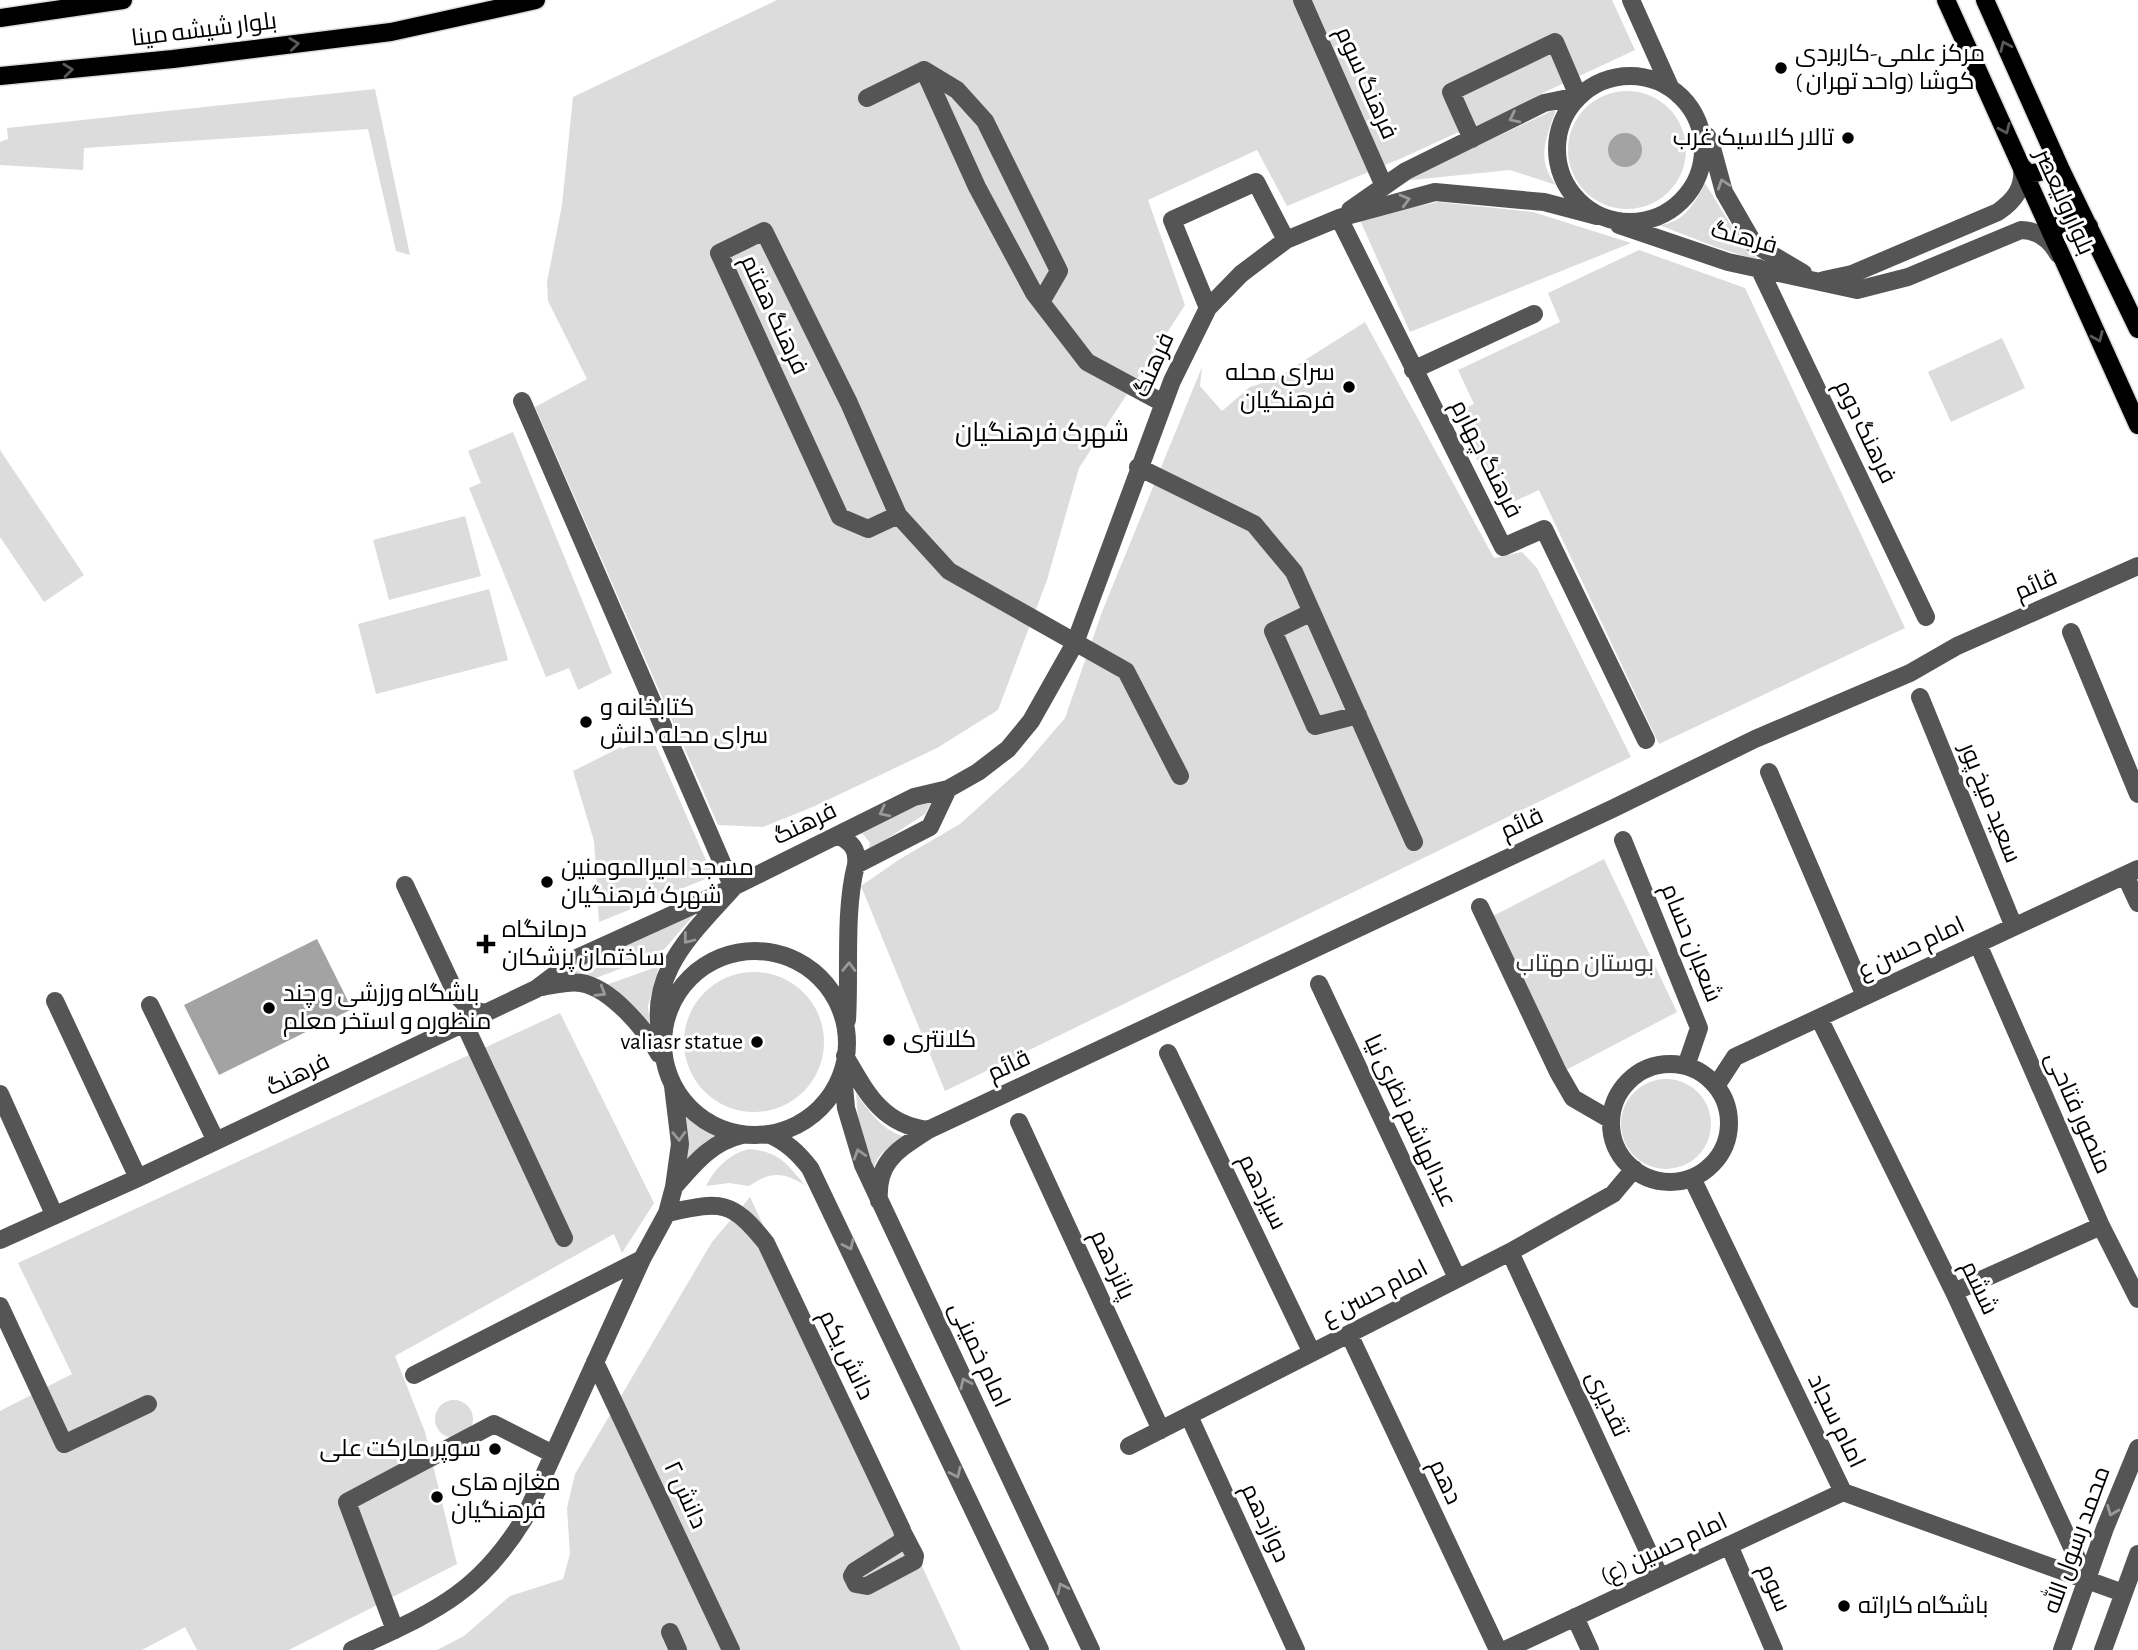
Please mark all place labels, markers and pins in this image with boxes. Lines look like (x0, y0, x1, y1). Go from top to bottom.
place label: مرکز علمی-کاربردی کوشا (واحد تهران ) (1795, 42, 1985, 95)
marker: مرکز علمی-کاربردی کوشا (واحد تهران ) (1773, 60, 1789, 76)
place label: تالار کلاسیک غرب (1673, 126, 1835, 150)
marker: تالار کلاسیک غرب (1840, 130, 1856, 146)
place label: سرای محله فرهنگیان (1225, 361, 1335, 414)
marker: سرای محله فرهنگیان (1341, 379, 1357, 395)
place label: کتابخانه و سرای محله دانش (600, 696, 768, 749)
marker: کتابخانه و سرای محله دانش (578, 714, 594, 730)
place label: مسجد امیرالمومنین شهرک فرهنگیان (561, 856, 754, 909)
marker: مسجد امیرالمومنین شهرک فرهنگیان (539, 874, 555, 890)
place label: درمانگاه ساختمان پزشکان (502, 918, 665, 973)
marker: درمانگاه ساختمان پزشکان (476, 934, 496, 954)
place label: باشگاه ورزشی و چند منظوره و استخر معلم (283, 981, 492, 1037)
marker: باشگاه ورزشی و چند منظوره و استخر معلم (261, 1000, 277, 1016)
place label: کلانتری (903, 1028, 976, 1053)
place label: valiasr statue (620, 1030, 743, 1054)
marker: کلانتری (881, 1032, 897, 1048)
marker: valiasr statue (749, 1034, 765, 1050)
place label: سوپر مارکت علی (320, 1437, 481, 1464)
marker: سوپر مارکت علی (487, 1441, 503, 1457)
place label: مغازه های فرهنگیان (451, 1471, 561, 1524)
marker: مغازه های فرهنگیان (429, 1489, 445, 1505)
place label: باشگاه کاراته (1858, 1593, 1989, 1618)
marker: باشگاه کاراته (1836, 1598, 1852, 1614)

